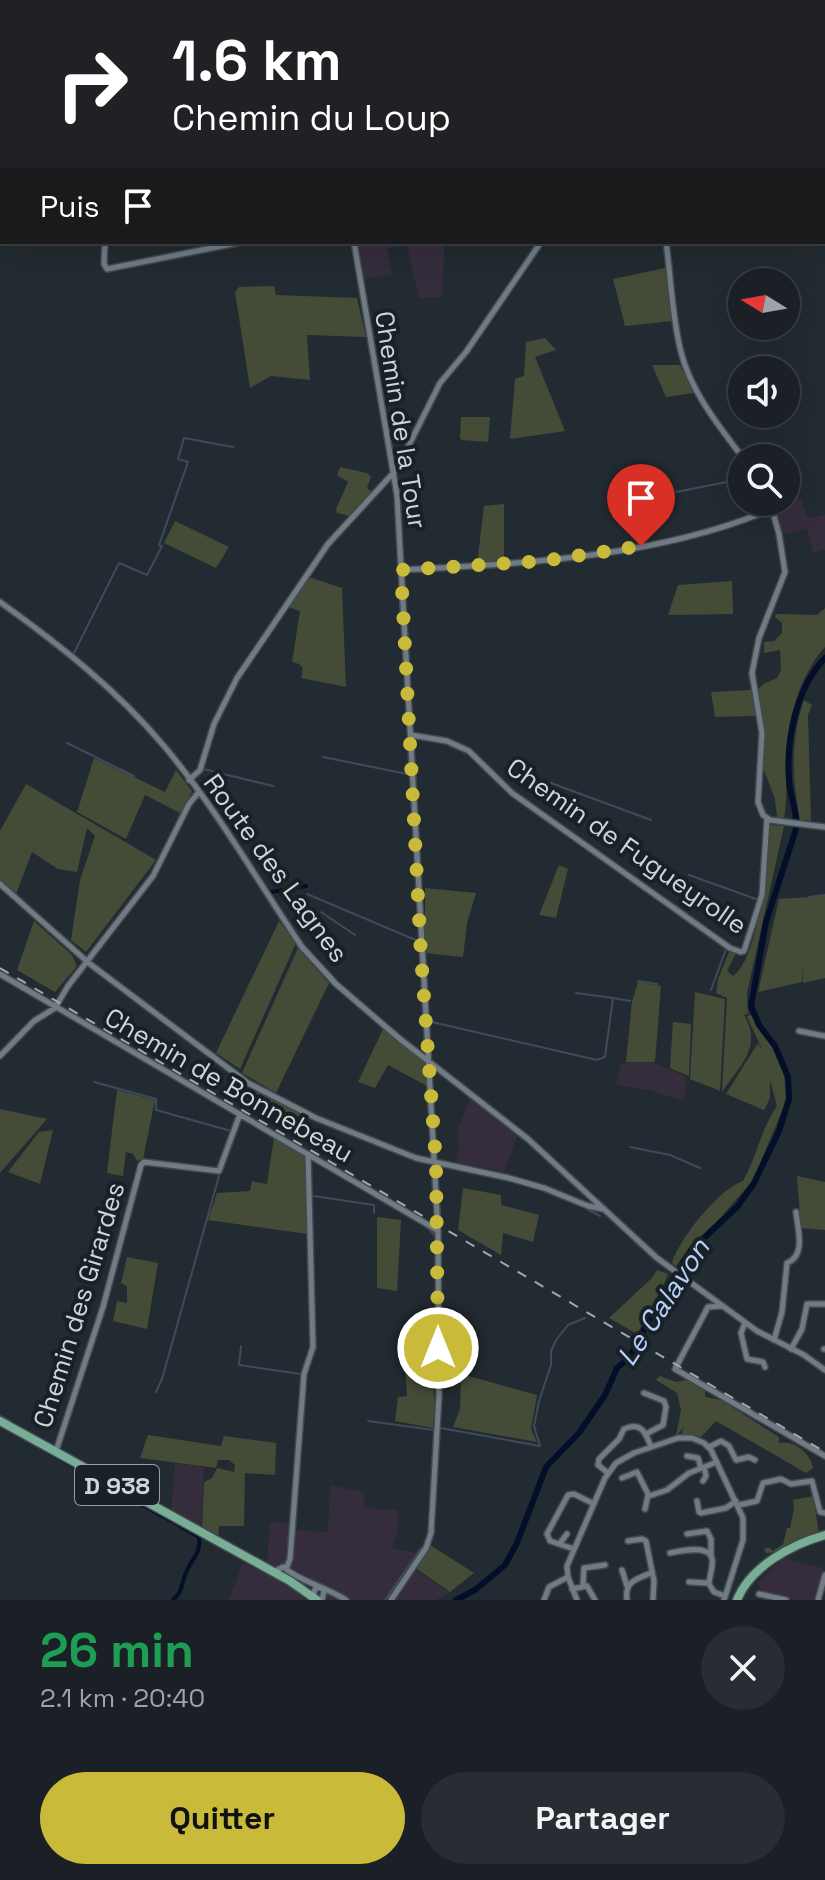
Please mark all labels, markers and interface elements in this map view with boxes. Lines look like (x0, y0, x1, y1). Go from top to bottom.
text: 1.6 km (172, 25, 342, 96)
icon: right (40, 32, 144, 136)
text: Chemin du Loup (172, 95, 451, 141)
icon: arrive (116, 184, 160, 228)
text: Puis (40, 187, 100, 226)
north arrow (728, 268, 800, 340)
map controls (728, 268, 800, 516)
street label: Chemin de la Tour (367, 309, 435, 531)
button: sound (728, 356, 800, 428)
button: search (728, 444, 800, 516)
pin (607, 464, 675, 546)
icon: arrive (619, 476, 663, 520)
street label: Chemin de Fugueyrolle (500, 750, 754, 942)
street label: Route des Lagnes (196, 767, 356, 969)
street label: Chemin de Bonnebeau (99, 1000, 359, 1170)
street label: Chemin des Girardes (25, 1178, 133, 1432)
water label: Le Calavon (609, 1231, 718, 1372)
position arrow (396, 1306, 480, 1390)
road number: D 938 (75, 1465, 159, 1505)
text: 26 min (40, 1620, 194, 1681)
button: close (701, 1626, 785, 1710)
text: 2.1 km · 20:40 (40, 1681, 205, 1715)
button: Quitter (40, 1772, 405, 1864)
button: Partager (421, 1772, 785, 1864)

